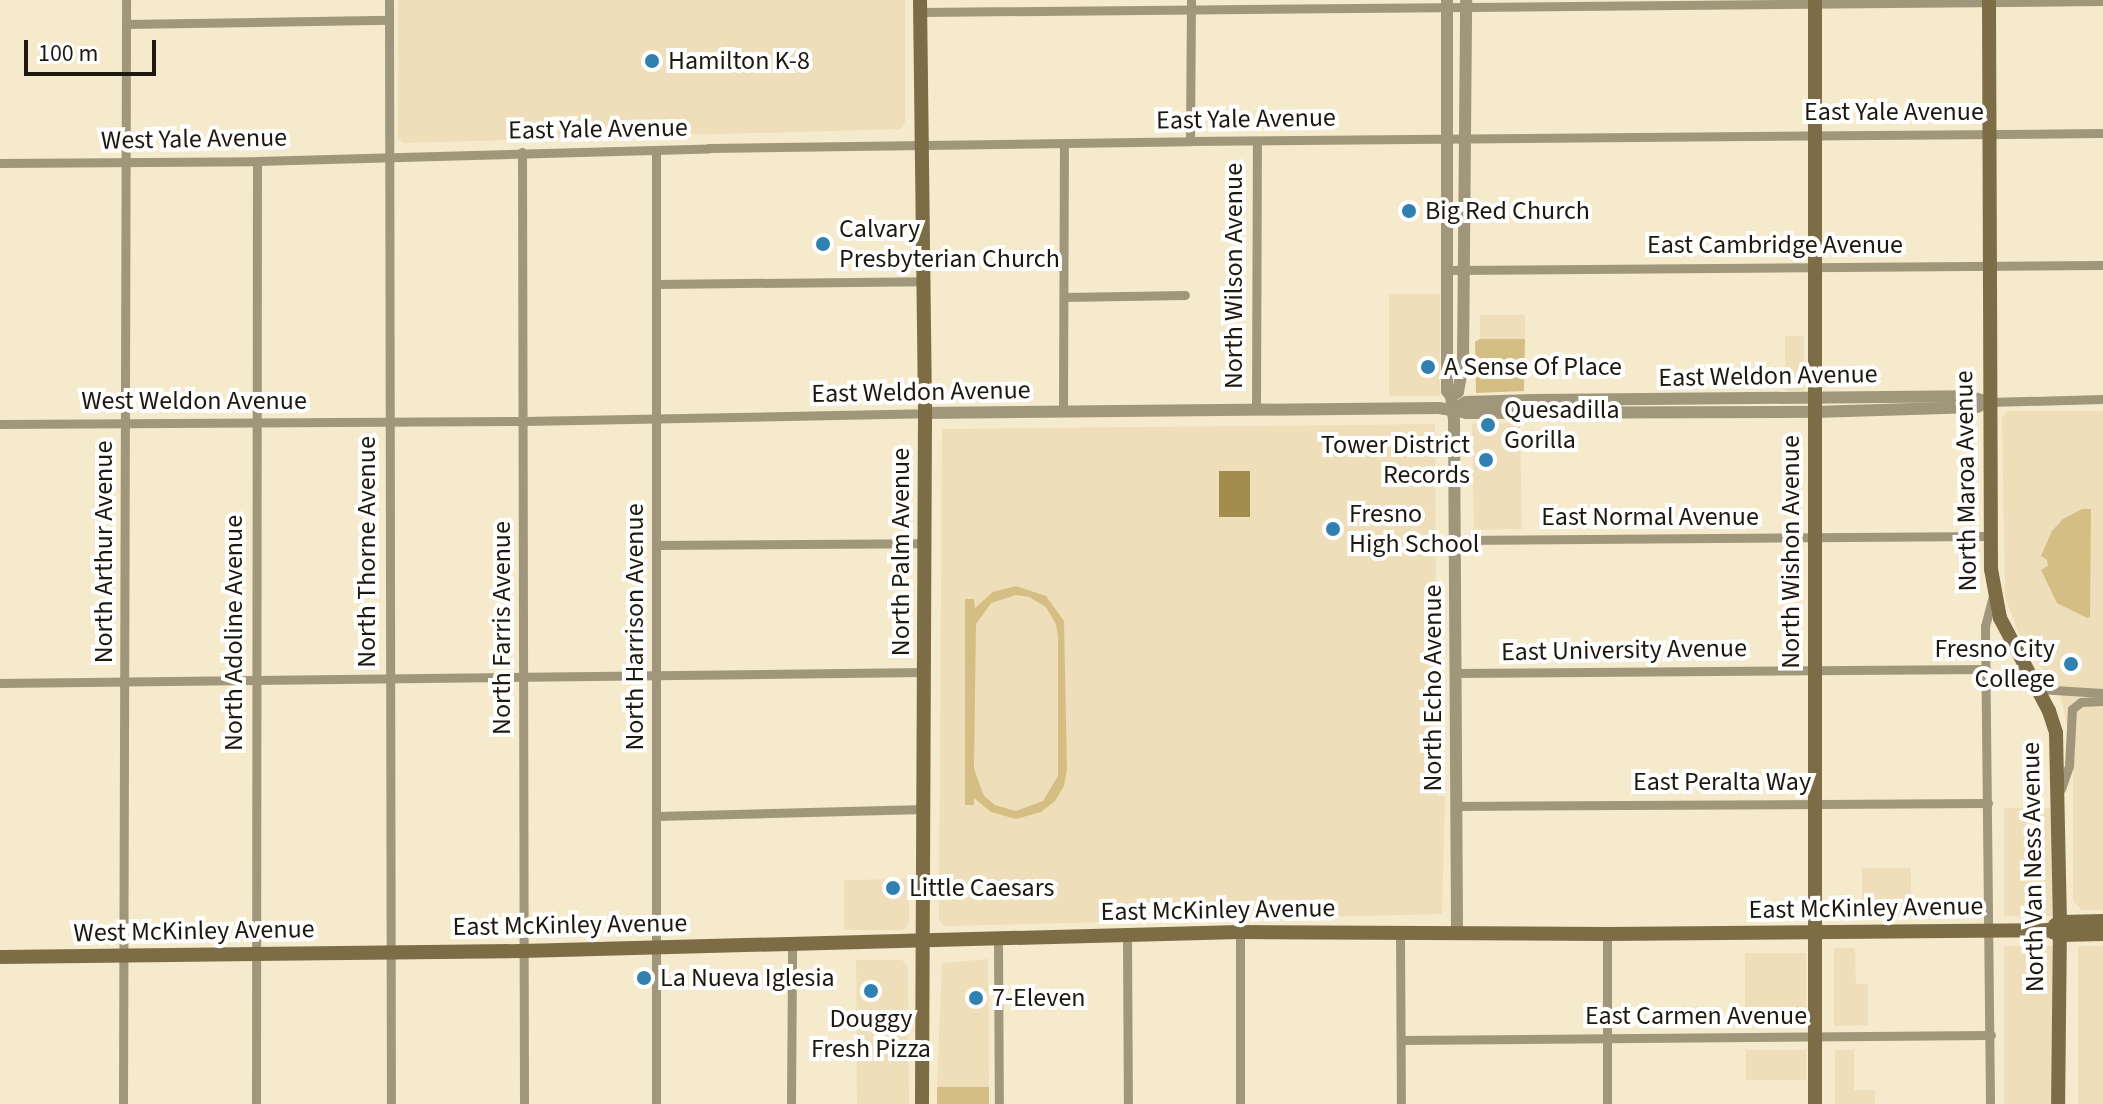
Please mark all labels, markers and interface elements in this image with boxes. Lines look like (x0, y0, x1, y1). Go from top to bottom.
scale bar (28, 24, 160, 74)
text: 100 m (38, 36, 98, 71)
place label: Hamilton K-8 (668, 45, 810, 77)
marker: Hamilton K-8 (643, 52, 661, 70)
street label: East Yale Avenue (1804, 96, 1984, 128)
street label: East Yale Avenue (1156, 102, 1336, 136)
street label: East Yale Avenue (508, 112, 688, 146)
street label: West Yale Avenue (101, 122, 287, 156)
street label: North Wilson Avenue (1218, 163, 1250, 389)
place label: Big Red Church (1425, 195, 1590, 227)
marker: Big Red Church (1400, 202, 1418, 220)
place label: Calvary Presbyterian Church (839, 213, 1060, 274)
street label: East Cambridge Avenue (1647, 229, 1903, 261)
marker: Calvary Presbyterian Church (814, 235, 832, 253)
place label: A Sense Of Place (1444, 351, 1622, 383)
marker: A Sense Of Place (1419, 358, 1437, 376)
street label: East Weldon Avenue (1658, 358, 1878, 394)
street label: North Maroa Avenue (1948, 370, 1984, 592)
street label: East Weldon Avenue (811, 374, 1031, 410)
street label: West Weldon Avenue (81, 385, 307, 417)
place label: Quesadilla Gorilla (1504, 394, 1619, 456)
marker: Quesadilla Gorilla (1479, 416, 1497, 434)
place label: Tower District Records (1321, 429, 1470, 490)
street label: North Wishon Avenue (1775, 435, 1807, 669)
street label: North Thorne Avenue (351, 436, 383, 668)
street label: North Arthur Avenue (88, 441, 120, 663)
street label: North Palm Avenue (885, 448, 917, 656)
marker: Tower District Records (1477, 451, 1495, 469)
place label: Fresno High School (1349, 498, 1479, 560)
street label: East Normal Avenue (1541, 501, 1759, 533)
street label: North Harrison Avenue (619, 503, 651, 751)
street label: North Adoline Avenue (218, 515, 250, 751)
marker: Fresno High School (1324, 520, 1342, 538)
street label: North Farris Avenue (486, 521, 518, 735)
street label: North Echo Avenue (1417, 585, 1449, 791)
street label: East University Avenue (1501, 632, 1747, 668)
place label: Fresno City College (1934, 633, 2055, 694)
marker: Fresno City College (2062, 655, 2080, 673)
street label: North Van Ness Avenue (2015, 742, 2051, 992)
street label: East Peralta Way (1633, 766, 1811, 798)
place label: Little Caesars (909, 872, 1054, 904)
marker: Little Caesars (884, 879, 902, 897)
street label: East McKinley Avenue (1748, 890, 1984, 926)
street label: East McKinley Avenue (1100, 892, 1336, 928)
street label: East McKinley Avenue (452, 907, 688, 943)
street label: West McKinley Avenue (73, 913, 315, 949)
place label: La Nueva Iglesia (660, 962, 835, 994)
marker: La Nueva Iglesia (635, 969, 653, 987)
marker: Douggy Fresh Pizza (862, 982, 880, 1000)
place label: 7-Eleven (992, 982, 1086, 1014)
marker: 7-Eleven (967, 989, 985, 1007)
street label: East Carmen Avenue (1585, 1000, 1807, 1032)
place label: Douggy Fresh Pizza (811, 1003, 931, 1064)

